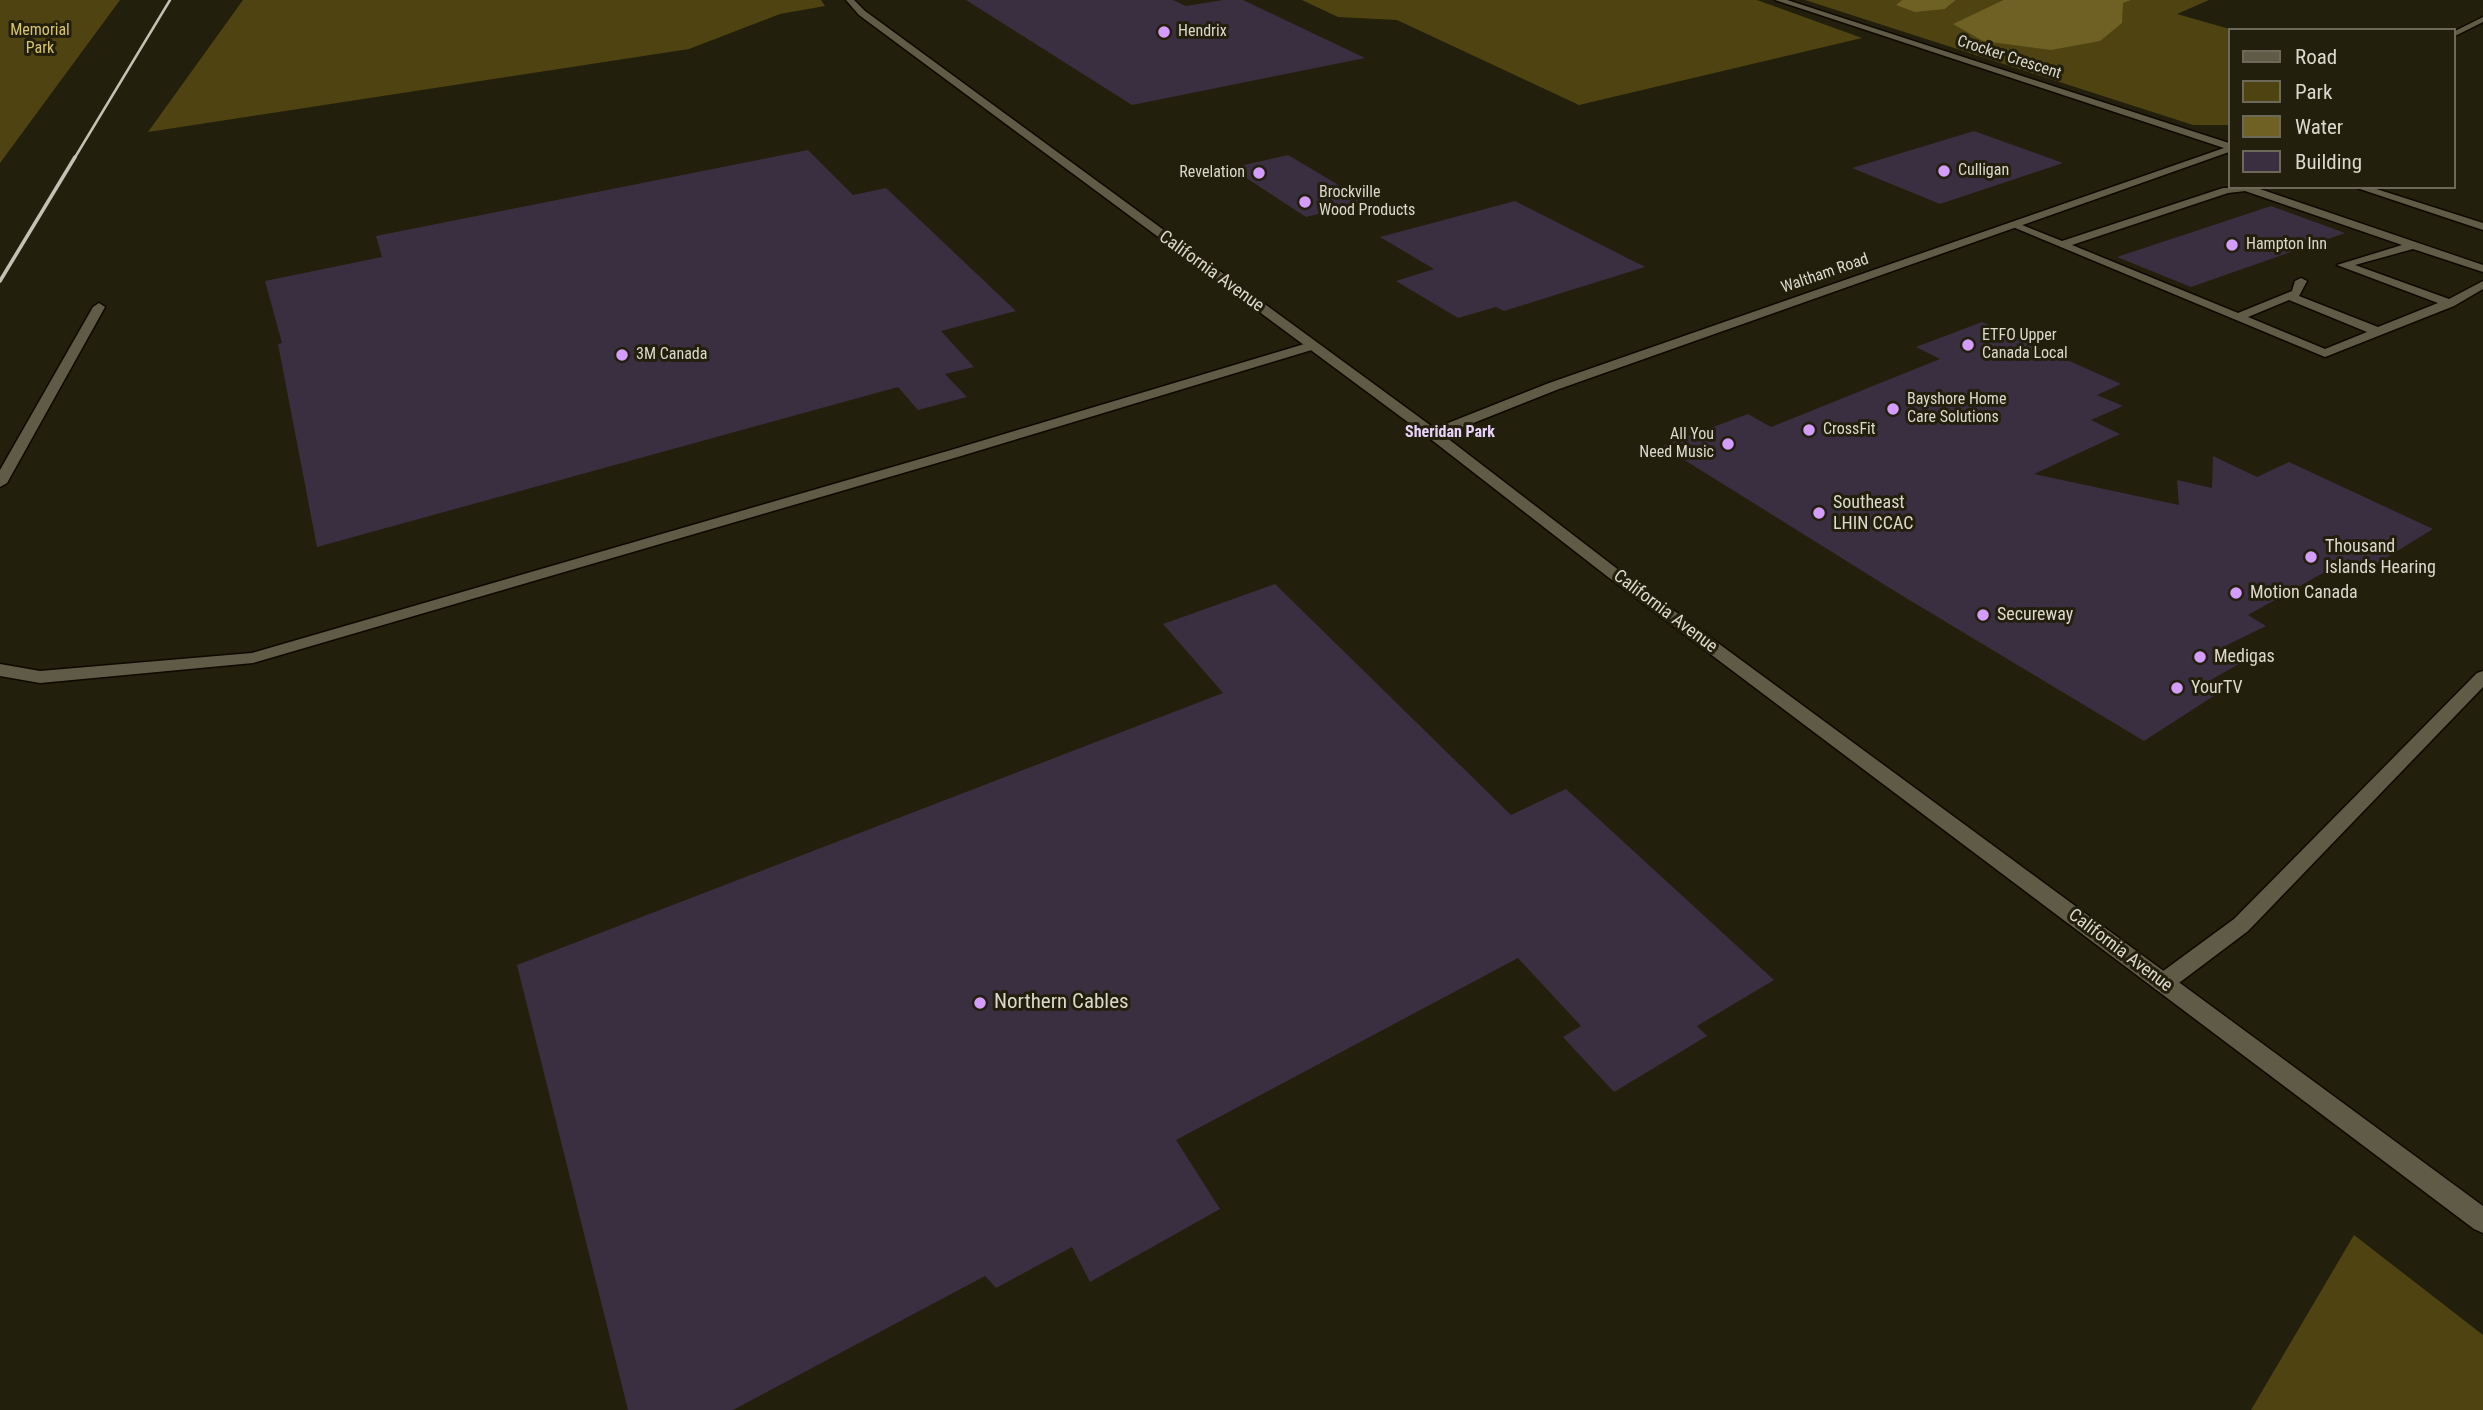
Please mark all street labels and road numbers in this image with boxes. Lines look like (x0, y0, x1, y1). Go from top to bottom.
street label: Crocker Crescent (1955, 32, 2063, 84)
street label: California Avenue (1154, 227, 1268, 317)
street label: Waltham Road (1779, 250, 1871, 298)
street label: California Avenue (1609, 566, 1721, 658)
street label: California Avenue (2064, 905, 2176, 997)

